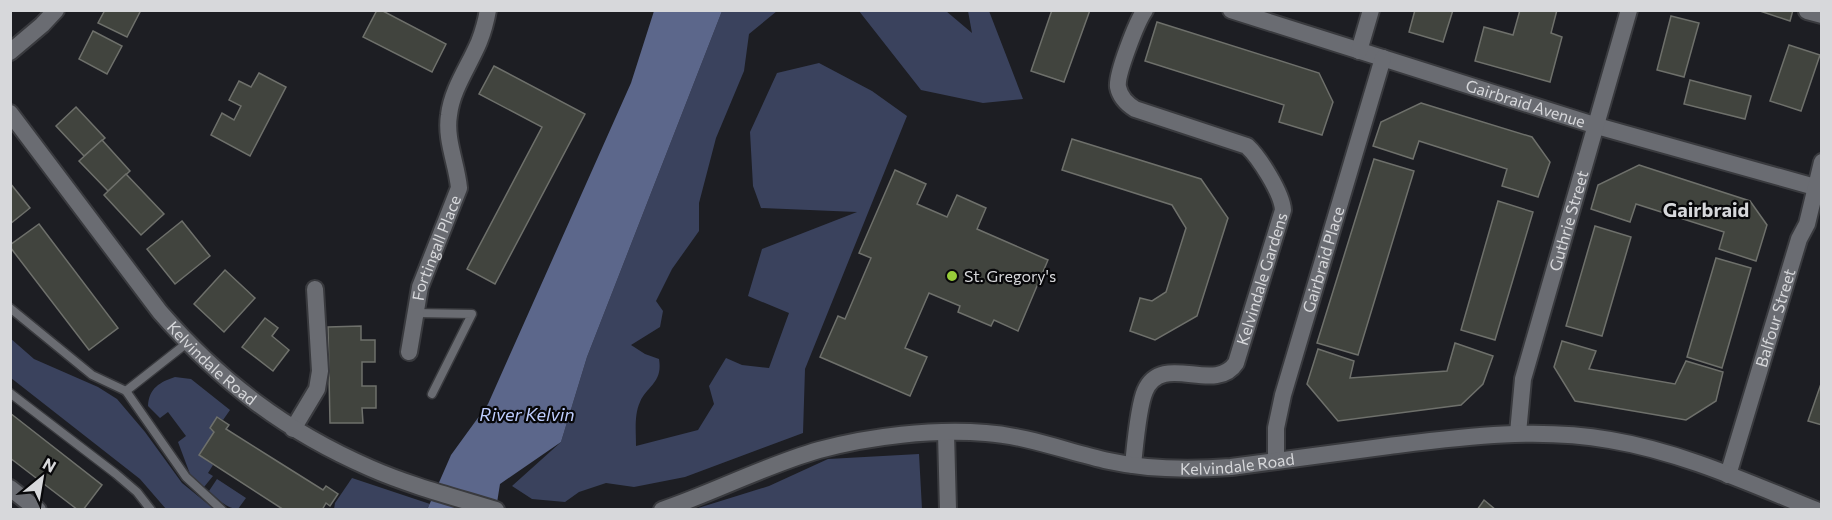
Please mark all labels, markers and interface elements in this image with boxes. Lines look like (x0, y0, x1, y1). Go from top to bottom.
street label: Gairbraid Avenue (1463, 75, 1588, 131)
street label: Guthrie Street (1545, 168, 1592, 273)
street label: Fortingall Place (408, 192, 464, 302)
district label: Gairbraid (1663, 197, 1749, 221)
street label: Gairbraid Place (1298, 204, 1347, 315)
street label: Kelvindale Gardens (1232, 210, 1291, 347)
place label: St. Gregory's (964, 266, 1056, 285)
street label: Balfour Street (1751, 266, 1799, 369)
marker: St. Gregory's (945, 269, 959, 283)
street label: Kelvindale Road (164, 317, 261, 408)
water label: River Kelvin (479, 403, 575, 425)
north arrow (12, 448, 72, 508)
street label: Kelvindale Road (1180, 449, 1295, 478)
text: N (40, 453, 60, 476)

